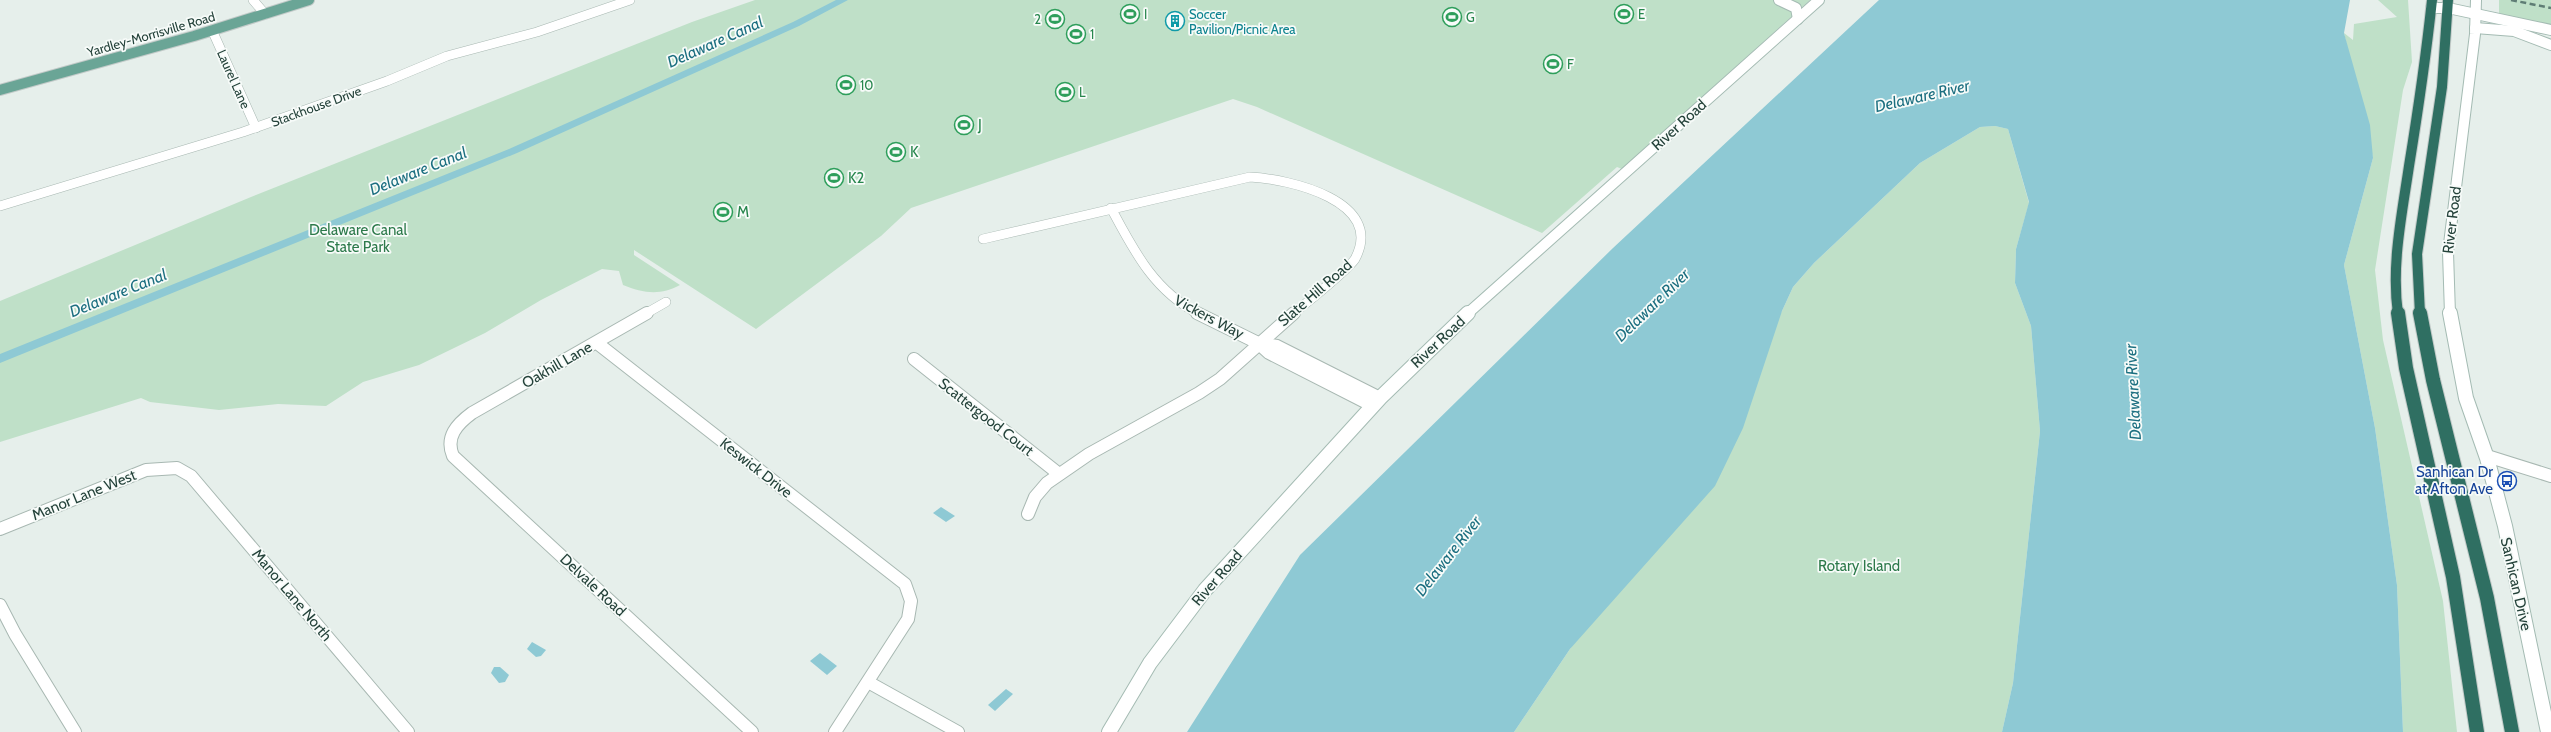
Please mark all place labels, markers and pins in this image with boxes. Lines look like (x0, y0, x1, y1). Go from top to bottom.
sports icon: I (1119, 3, 1141, 25)
sports icon: E (1613, 3, 1635, 25)
place label: I (1144, 6, 1147, 22)
place label: Soccer Pavilion/Picnic Area (1189, 6, 1296, 37)
sports icon: G (1441, 6, 1463, 28)
place label: E (1638, 6, 1645, 22)
sports icon: 2 (1044, 8, 1066, 30)
place label: G (1466, 9, 1475, 25)
building icon: Soccer Pavilion/Picnic Area (1164, 10, 1186, 32)
place label: 2 (1034, 11, 1041, 27)
sports icon: 1 (1065, 23, 1087, 45)
place label: 1 (1090, 26, 1094, 42)
sports icon: F (1542, 53, 1564, 75)
place label: F (1567, 56, 1574, 72)
sports icon: 10 (835, 74, 857, 96)
place label: 10 (860, 77, 873, 93)
sports icon: L (1054, 81, 1076, 103)
place label: L (1079, 84, 1086, 100)
sports icon: J (953, 114, 975, 136)
place label: J (977, 116, 982, 134)
sports icon: K (885, 141, 907, 163)
place label: K (910, 143, 919, 161)
sports icon: K2 (823, 167, 845, 189)
place label: K2 (848, 169, 864, 187)
sports icon: M (712, 201, 734, 223)
place label: M (737, 203, 749, 221)
place label: Sanhican Dr at Afton Ave (2415, 463, 2493, 498)
bus stop icon: Sanhican Dr at Afton Ave (2496, 470, 2518, 492)

